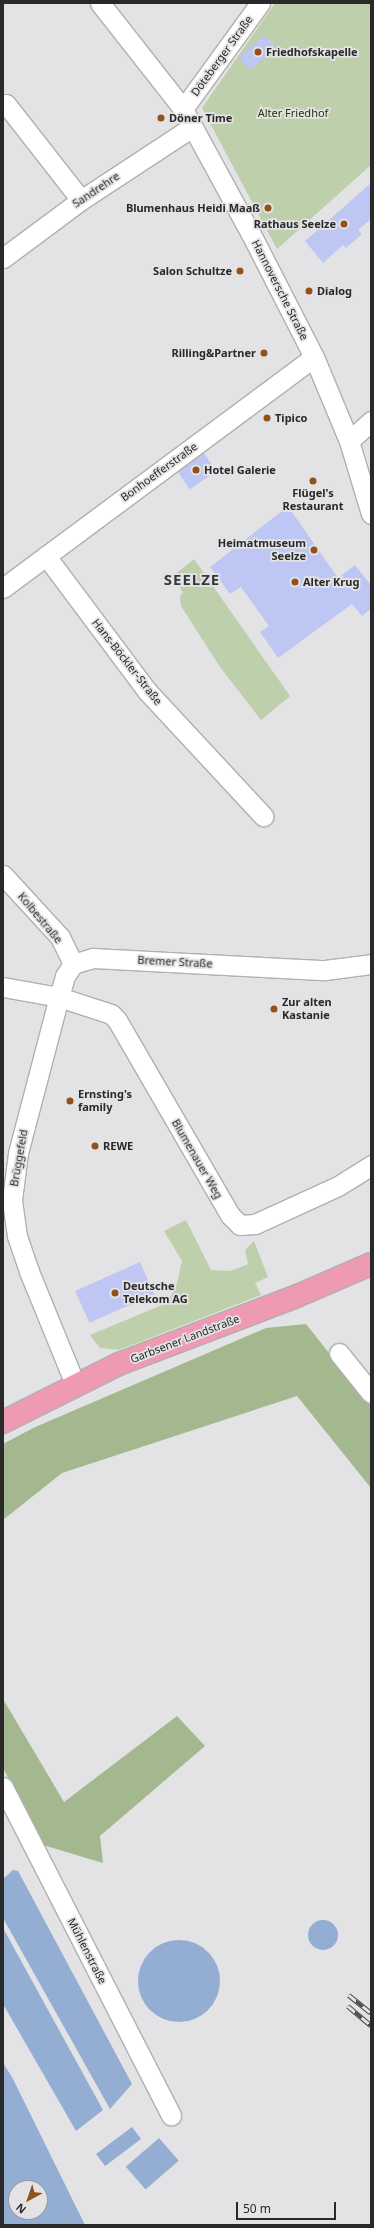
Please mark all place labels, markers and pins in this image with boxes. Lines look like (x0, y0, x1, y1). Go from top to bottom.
place label: Friedhofskapelle (266, 45, 358, 59)
marker: Friedhofskapelle (253, 47, 263, 57)
place label: Döner Time (169, 111, 232, 125)
marker: Döner Time (156, 113, 166, 123)
place label: Blumenhaus Heidi Maaß (126, 201, 260, 215)
marker: Blumenhaus Heidi Maaß (263, 203, 273, 213)
place label: Rathaus Seelze (254, 217, 336, 231)
marker: Rathaus Seelze (339, 219, 349, 229)
place label: Salon Schultze (153, 264, 232, 278)
marker: Salon Schultze (235, 266, 245, 276)
place label: Dialog (317, 284, 352, 298)
marker: Dialog (304, 286, 314, 296)
place label: Rilling&Partner (172, 346, 256, 360)
marker: Rilling&Partner (259, 348, 269, 358)
place label: Tipico (275, 411, 307, 425)
marker: Tipico (262, 413, 272, 423)
place label: Hotel Galerie (204, 463, 276, 477)
marker: Hotel Galerie (191, 465, 201, 475)
marker: Flügel's Restaurant (308, 476, 318, 486)
place label: Flügel's Restaurant (282, 487, 344, 513)
place label: Heimatmuseum Seelze (218, 537, 306, 563)
marker: Heimatmuseum Seelze (309, 545, 319, 555)
place label: Alter Krug (303, 575, 359, 589)
marker: Alter Krug (290, 577, 300, 587)
place label: Zur alten Kastanie (282, 996, 332, 1022)
marker: Zur alten Kastanie (269, 1004, 279, 1014)
place label: Ernsting's family (78, 1088, 132, 1114)
marker: Ernsting's family (65, 1096, 75, 1106)
place label: REWE (103, 1139, 133, 1153)
marker: REWE (90, 1141, 100, 1151)
place label: Deutsche Telekom AG (123, 1280, 188, 1306)
marker: Deutsche Telekom AG (110, 1288, 120, 1298)

